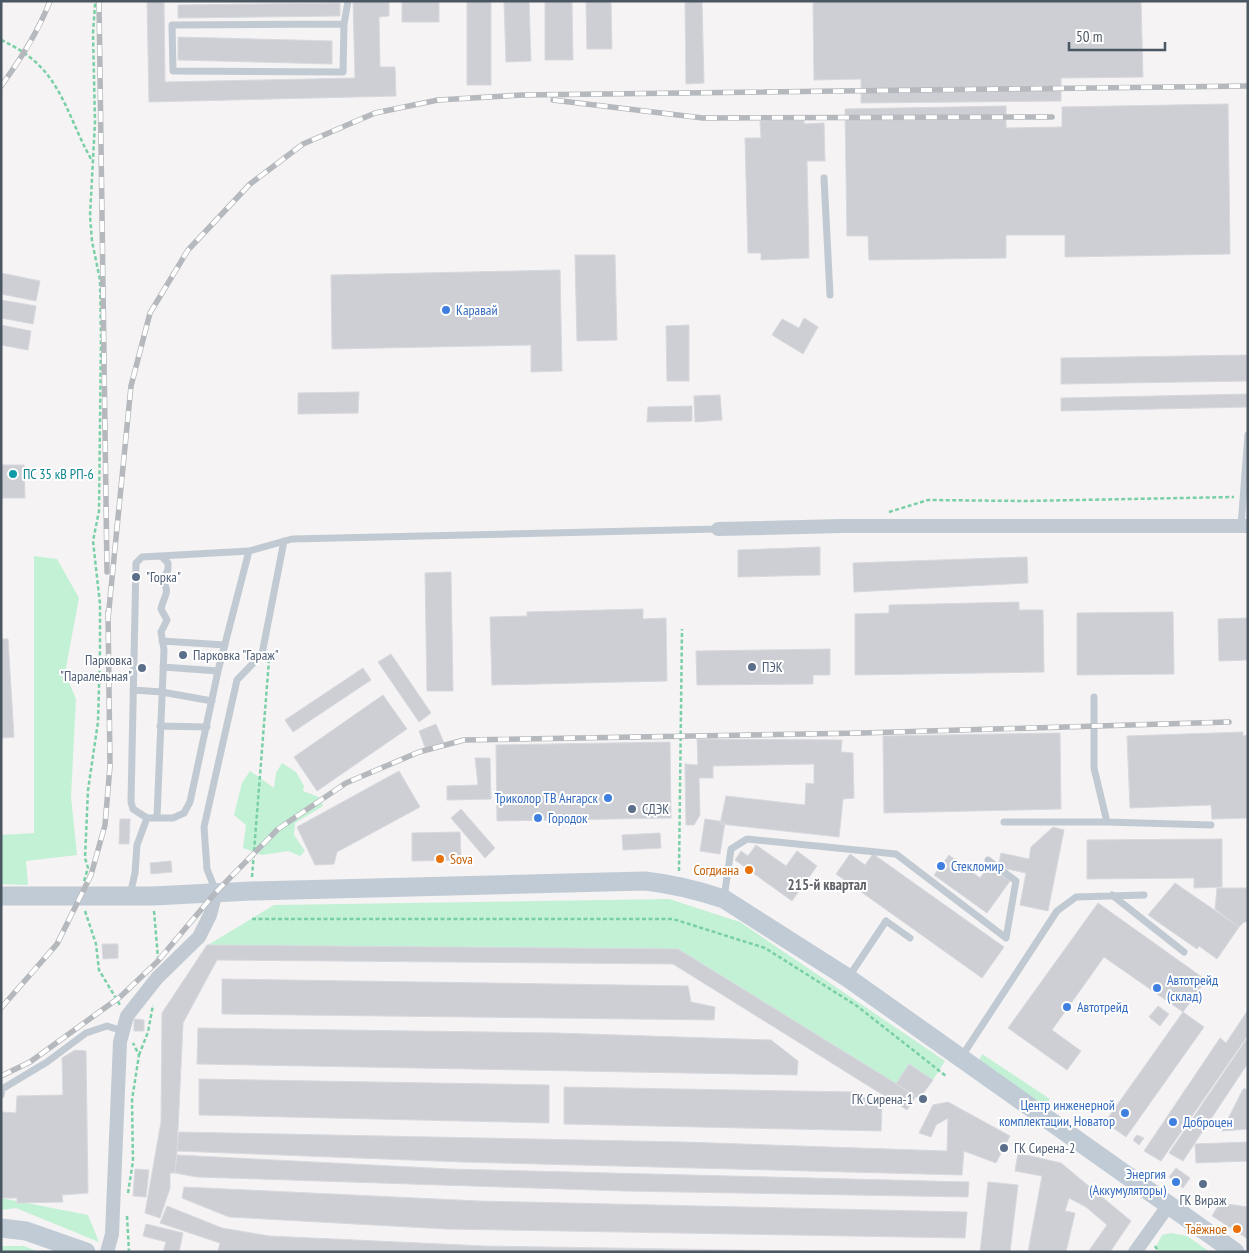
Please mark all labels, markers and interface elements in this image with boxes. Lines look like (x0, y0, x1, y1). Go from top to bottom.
scale bar (1069, 20, 1165, 52)
text: 50 m (1076, 27, 1102, 46)
place label: Каравай (456, 301, 498, 319)
marker: Каравай (440, 304, 452, 316)
place label: ПС 35 кВ РП-6 (23, 465, 94, 483)
marker: ПС 35 кВ РП-6 (7, 468, 19, 480)
place label: "Горка" (146, 568, 181, 586)
marker: "Горка" (130, 571, 142, 583)
place label: Парковка "Гараж" (193, 646, 279, 664)
marker: Парковка "Гараж" (177, 649, 189, 661)
place label: Парковка "Паралельная" (60, 651, 132, 685)
place label: ПЭК (762, 658, 783, 676)
marker: ПЭК (746, 661, 758, 673)
marker: Парковка "Паралельная" (136, 662, 148, 674)
place label: Триколор ТВ Ангарск (495, 789, 599, 807)
marker: Триколор ТВ Ангарск (602, 792, 614, 804)
place label: СДЭК (642, 800, 669, 818)
marker: СДЭК (626, 803, 638, 815)
place label: Городок (548, 809, 588, 827)
marker: Городок (532, 812, 544, 824)
place label: Sova (450, 850, 473, 868)
marker: Sova (434, 853, 446, 865)
place label: Стекломир (951, 857, 1004, 875)
marker: Стекломир (935, 860, 947, 872)
place label: Согдиана (693, 861, 739, 879)
marker: Согдиана (743, 864, 755, 876)
district label: 215-й квартал (788, 875, 866, 894)
place label: Автотрейд (склад) (1167, 971, 1218, 1005)
marker: Автотрейд (склад) (1151, 982, 1163, 994)
place label: Автотрейд (1077, 998, 1128, 1016)
marker: Автотрейд (1061, 1001, 1073, 1013)
place label: ГК Сирена-1 (852, 1090, 913, 1108)
marker: ГК Сирена-1 (917, 1093, 929, 1105)
place label: Центр инженерной комплектации, Новатор (999, 1096, 1115, 1130)
marker: Центр инженерной комплектации, Новатор (1119, 1107, 1131, 1119)
place label: Доброцен (1183, 1113, 1233, 1131)
marker: Доброцен (1167, 1116, 1179, 1128)
place label: ГК Сирена-2 (1014, 1139, 1075, 1157)
marker: ГК Сирена-2 (998, 1142, 1010, 1154)
place label: Энергия (Аккумуляторы) (1089, 1165, 1167, 1199)
marker: Энергия (Аккумуляторы) (1170, 1176, 1182, 1188)
marker: ГК Вираж (1197, 1178, 1209, 1190)
place label: ГК Вираж (1180, 1191, 1227, 1209)
place label: Таёжное (1185, 1220, 1227, 1238)
marker: Таёжное (1231, 1223, 1243, 1235)

